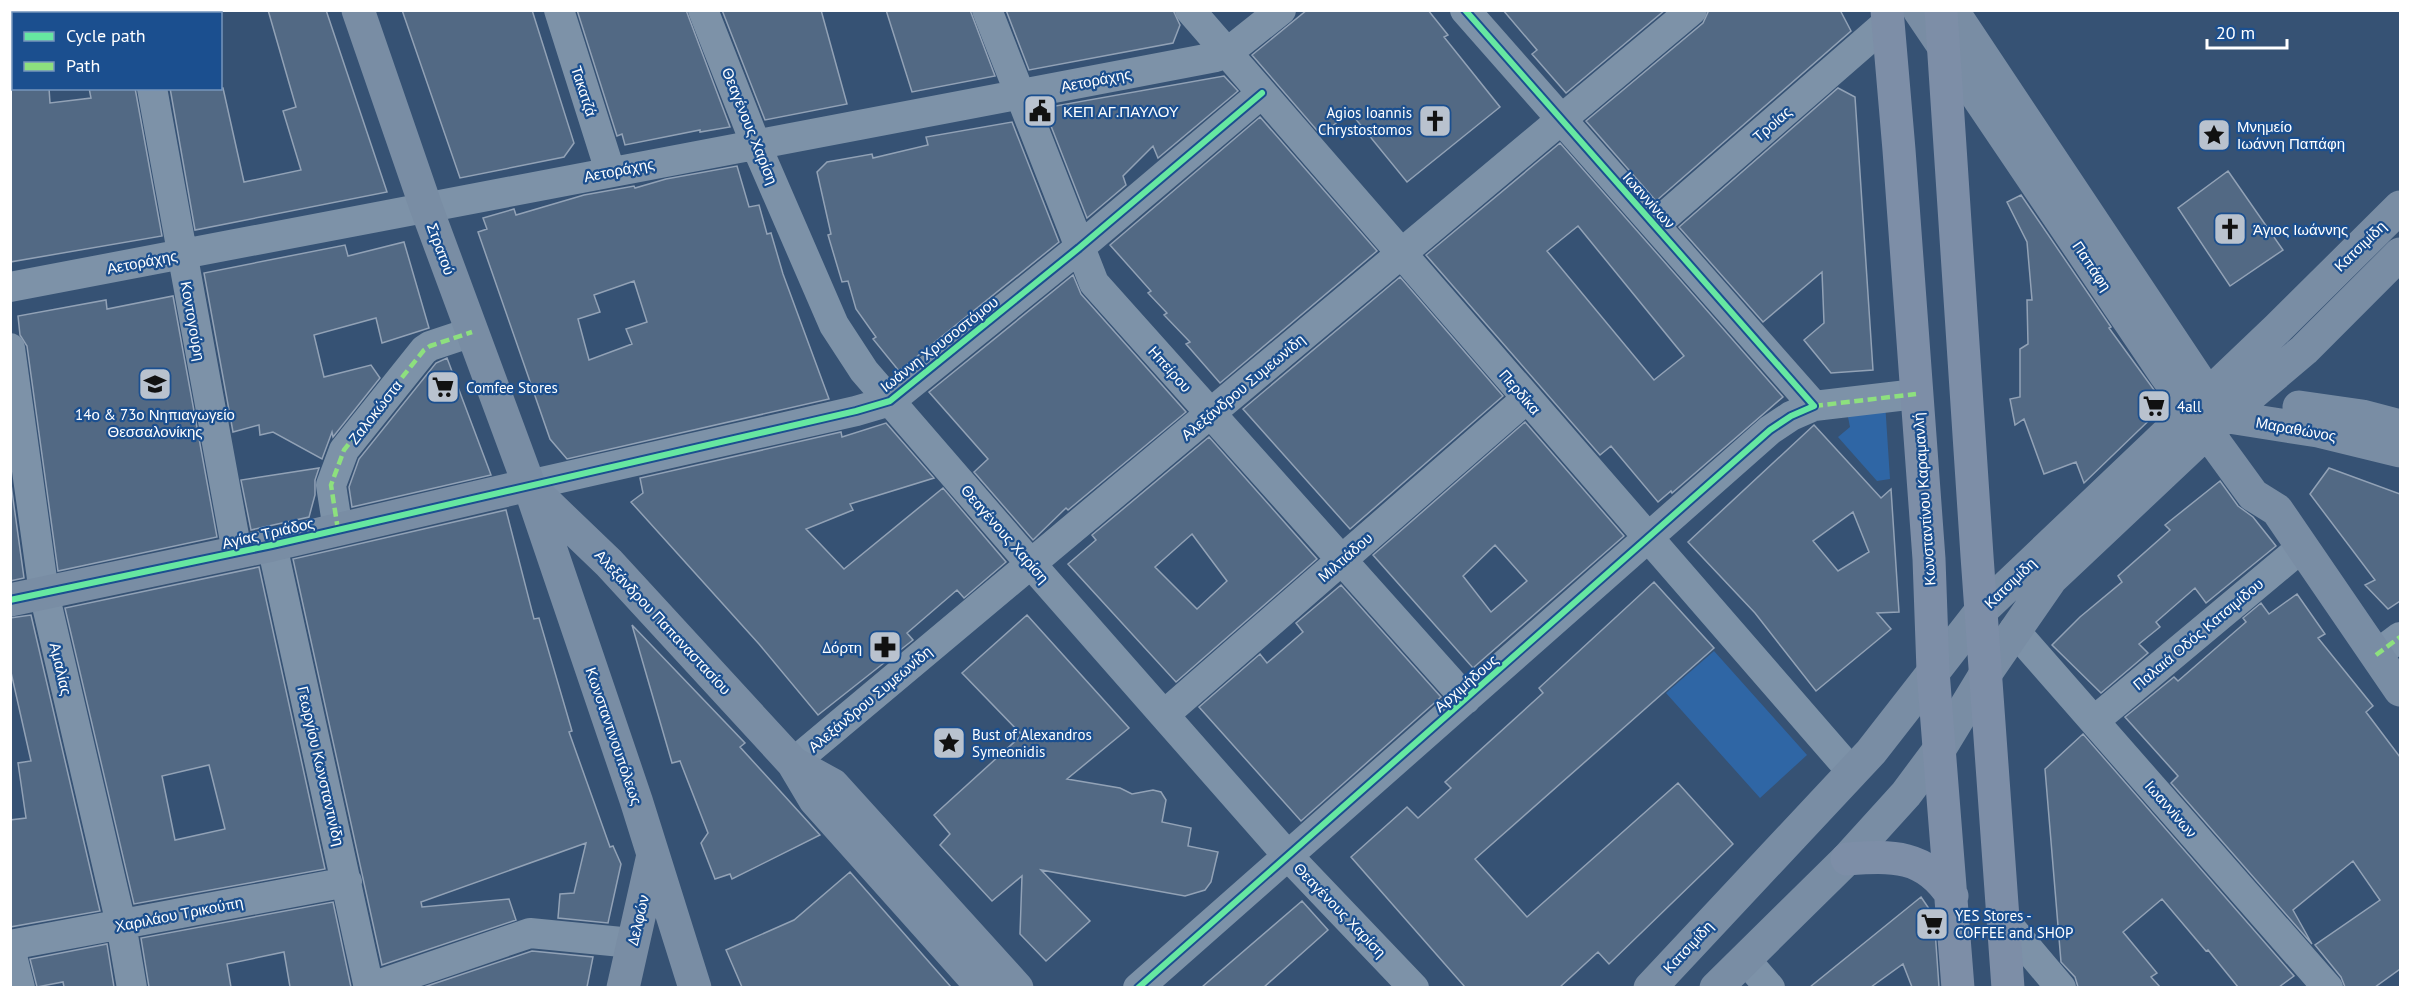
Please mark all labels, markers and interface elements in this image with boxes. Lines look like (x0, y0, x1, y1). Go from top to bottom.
legend (12, 12, 222, 90)
scale bar (2207, 12, 2286, 50)
text: 20 m (2216, 21, 2255, 44)
text: Cycle path (66, 24, 146, 47)
text: Path (66, 54, 100, 77)
street label: Τακατζά (567, 63, 601, 119)
street label: Αετοράχης (1059, 64, 1133, 96)
street label: Θεαγένους Χαρίση (718, 65, 782, 187)
public building icon: ΚΕΠ ΑΓ.ΠΑΥΛΟΥ (1022, 93, 1058, 129)
place label: ΚΕΠ ΑΓ.ΠΑΥΛΟΥ (1063, 102, 1179, 121)
street label: Τροίας (1749, 102, 1795, 146)
place label: Agios Ioannis Chrystostomos (1318, 103, 1412, 139)
church icon: Agios Ioannis Chrystostomos (1417, 103, 1453, 139)
place icon: Μνημείο Ιωάννη Παπάφη (2196, 117, 2232, 153)
place label: Μνημείο Ιωάννη Παπάφη (2237, 117, 2345, 153)
street label: Αετοράχης (582, 154, 656, 186)
street label: Ιωαννίνων (1619, 168, 1679, 232)
church icon: Άγιος Ιωάννης (2212, 211, 2248, 247)
street label: Κατσιμίδη (2330, 217, 2390, 275)
street label: Στρατού (423, 220, 459, 278)
place label: Άγιος Ιωάννης (2253, 220, 2348, 239)
street label: Παπάφη (2068, 237, 2116, 295)
street label: Αετοράχης (105, 246, 179, 278)
street label: Κοντογούρη (177, 280, 209, 362)
street label: Ιωάννη Χρυσοστόμου (876, 292, 1002, 396)
street label: Αλεξάνδρου Συμεωνίδη (1177, 330, 1309, 444)
street label: Ηπείρου (1144, 342, 1196, 396)
street label: Περδίκα (1495, 365, 1545, 419)
school or university icon: 14ο & 73ο Νηπιαγωγείο Θεσσαλονίκης (137, 366, 173, 402)
supermarket icon: Comfee Stores (425, 369, 461, 405)
street label: Ζαλοκώστα (344, 376, 406, 448)
place label: Comfee Stores (466, 378, 558, 397)
supermarket icon: 4all (2136, 388, 2172, 424)
place label: 4all (2177, 397, 2202, 416)
place label: 14ο & 73ο Νηπιαγωγείο Θεσσαλονίκης (75, 405, 235, 441)
street label: Κωνσταντίνου Καραμανλή (1908, 412, 1940, 586)
street label: Μαραθώνος (2254, 413, 2338, 445)
street label: Θεαγένους Χαρίση (957, 481, 1053, 587)
street label: Αγίας Τριάδος (220, 513, 316, 553)
street label: Μιλτιάδου (1314, 528, 1376, 586)
street label: Αλεξάνδρου Παπαναστασίου (591, 546, 735, 698)
street label: Κατσιμίδη (1980, 554, 2040, 612)
street label: Παλαιά Οδός Κατσιμίδου (2129, 574, 2267, 694)
pharmacy icon: Δόρτη (867, 629, 903, 665)
place label: Δόρτη (823, 638, 862, 657)
street label: Αμαλίας (46, 641, 76, 697)
street label: Αλεξάνδρου Συμεωνίδη (804, 642, 936, 756)
street label: Αρχιμήδους (1430, 650, 1502, 716)
street label: Κωνσταντινουπόλεως (581, 665, 647, 807)
street label: Γεωργίου Κωνσταντινίδη (293, 684, 349, 848)
place icon: Bust of Alexandros Symeonidis (931, 725, 967, 761)
place label: Bust of Alexandros Symeonidis (972, 725, 1092, 761)
street label: Ιωαννίνων (2141, 777, 2201, 841)
street label: Θεαγένους Χαρίση (1290, 859, 1390, 961)
street label: Χαριλάου Τρικούπη (113, 892, 245, 936)
street label: Δελφών (623, 893, 653, 947)
supermarket icon: YES Stores - COFFEE and SHOP (1914, 906, 1950, 942)
place label: YES Stores - COFFEE and SHOP (1955, 906, 2073, 942)
street label: Κατσιμίδη (1659, 917, 1717, 977)

